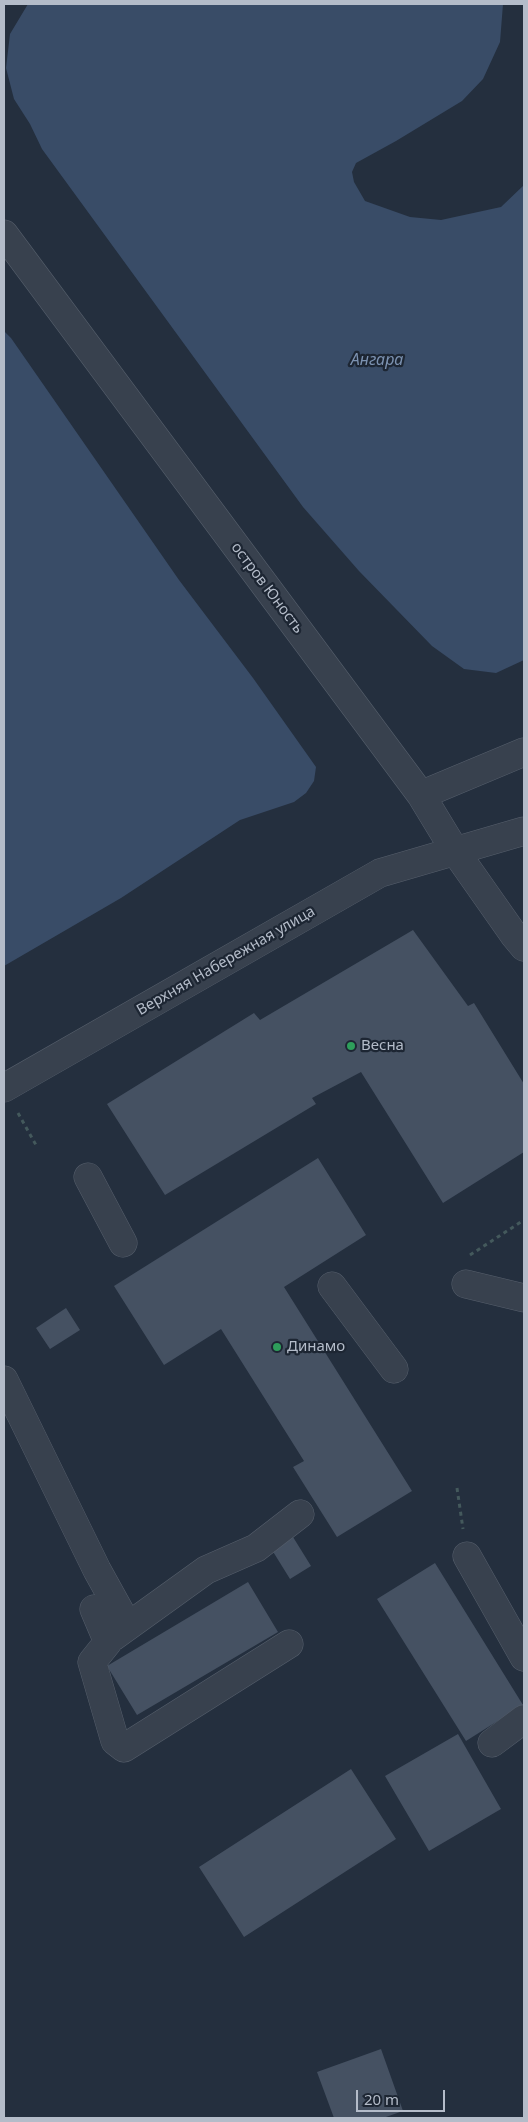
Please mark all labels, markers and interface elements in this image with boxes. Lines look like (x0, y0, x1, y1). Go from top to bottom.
water label: Ангара (351, 350, 403, 370)
street label: остров Юность (227, 539, 307, 637)
street label: Верхняя Набережная улица (134, 903, 318, 1019)
place label: Весна (361, 1037, 404, 1055)
marker: Весна (345, 1040, 357, 1052)
place label: Динамо (287, 1338, 345, 1356)
marker: Динамо (271, 1341, 283, 1353)
scale bar (358, 2080, 447, 2112)
text: 20 m (364, 2089, 399, 2109)

